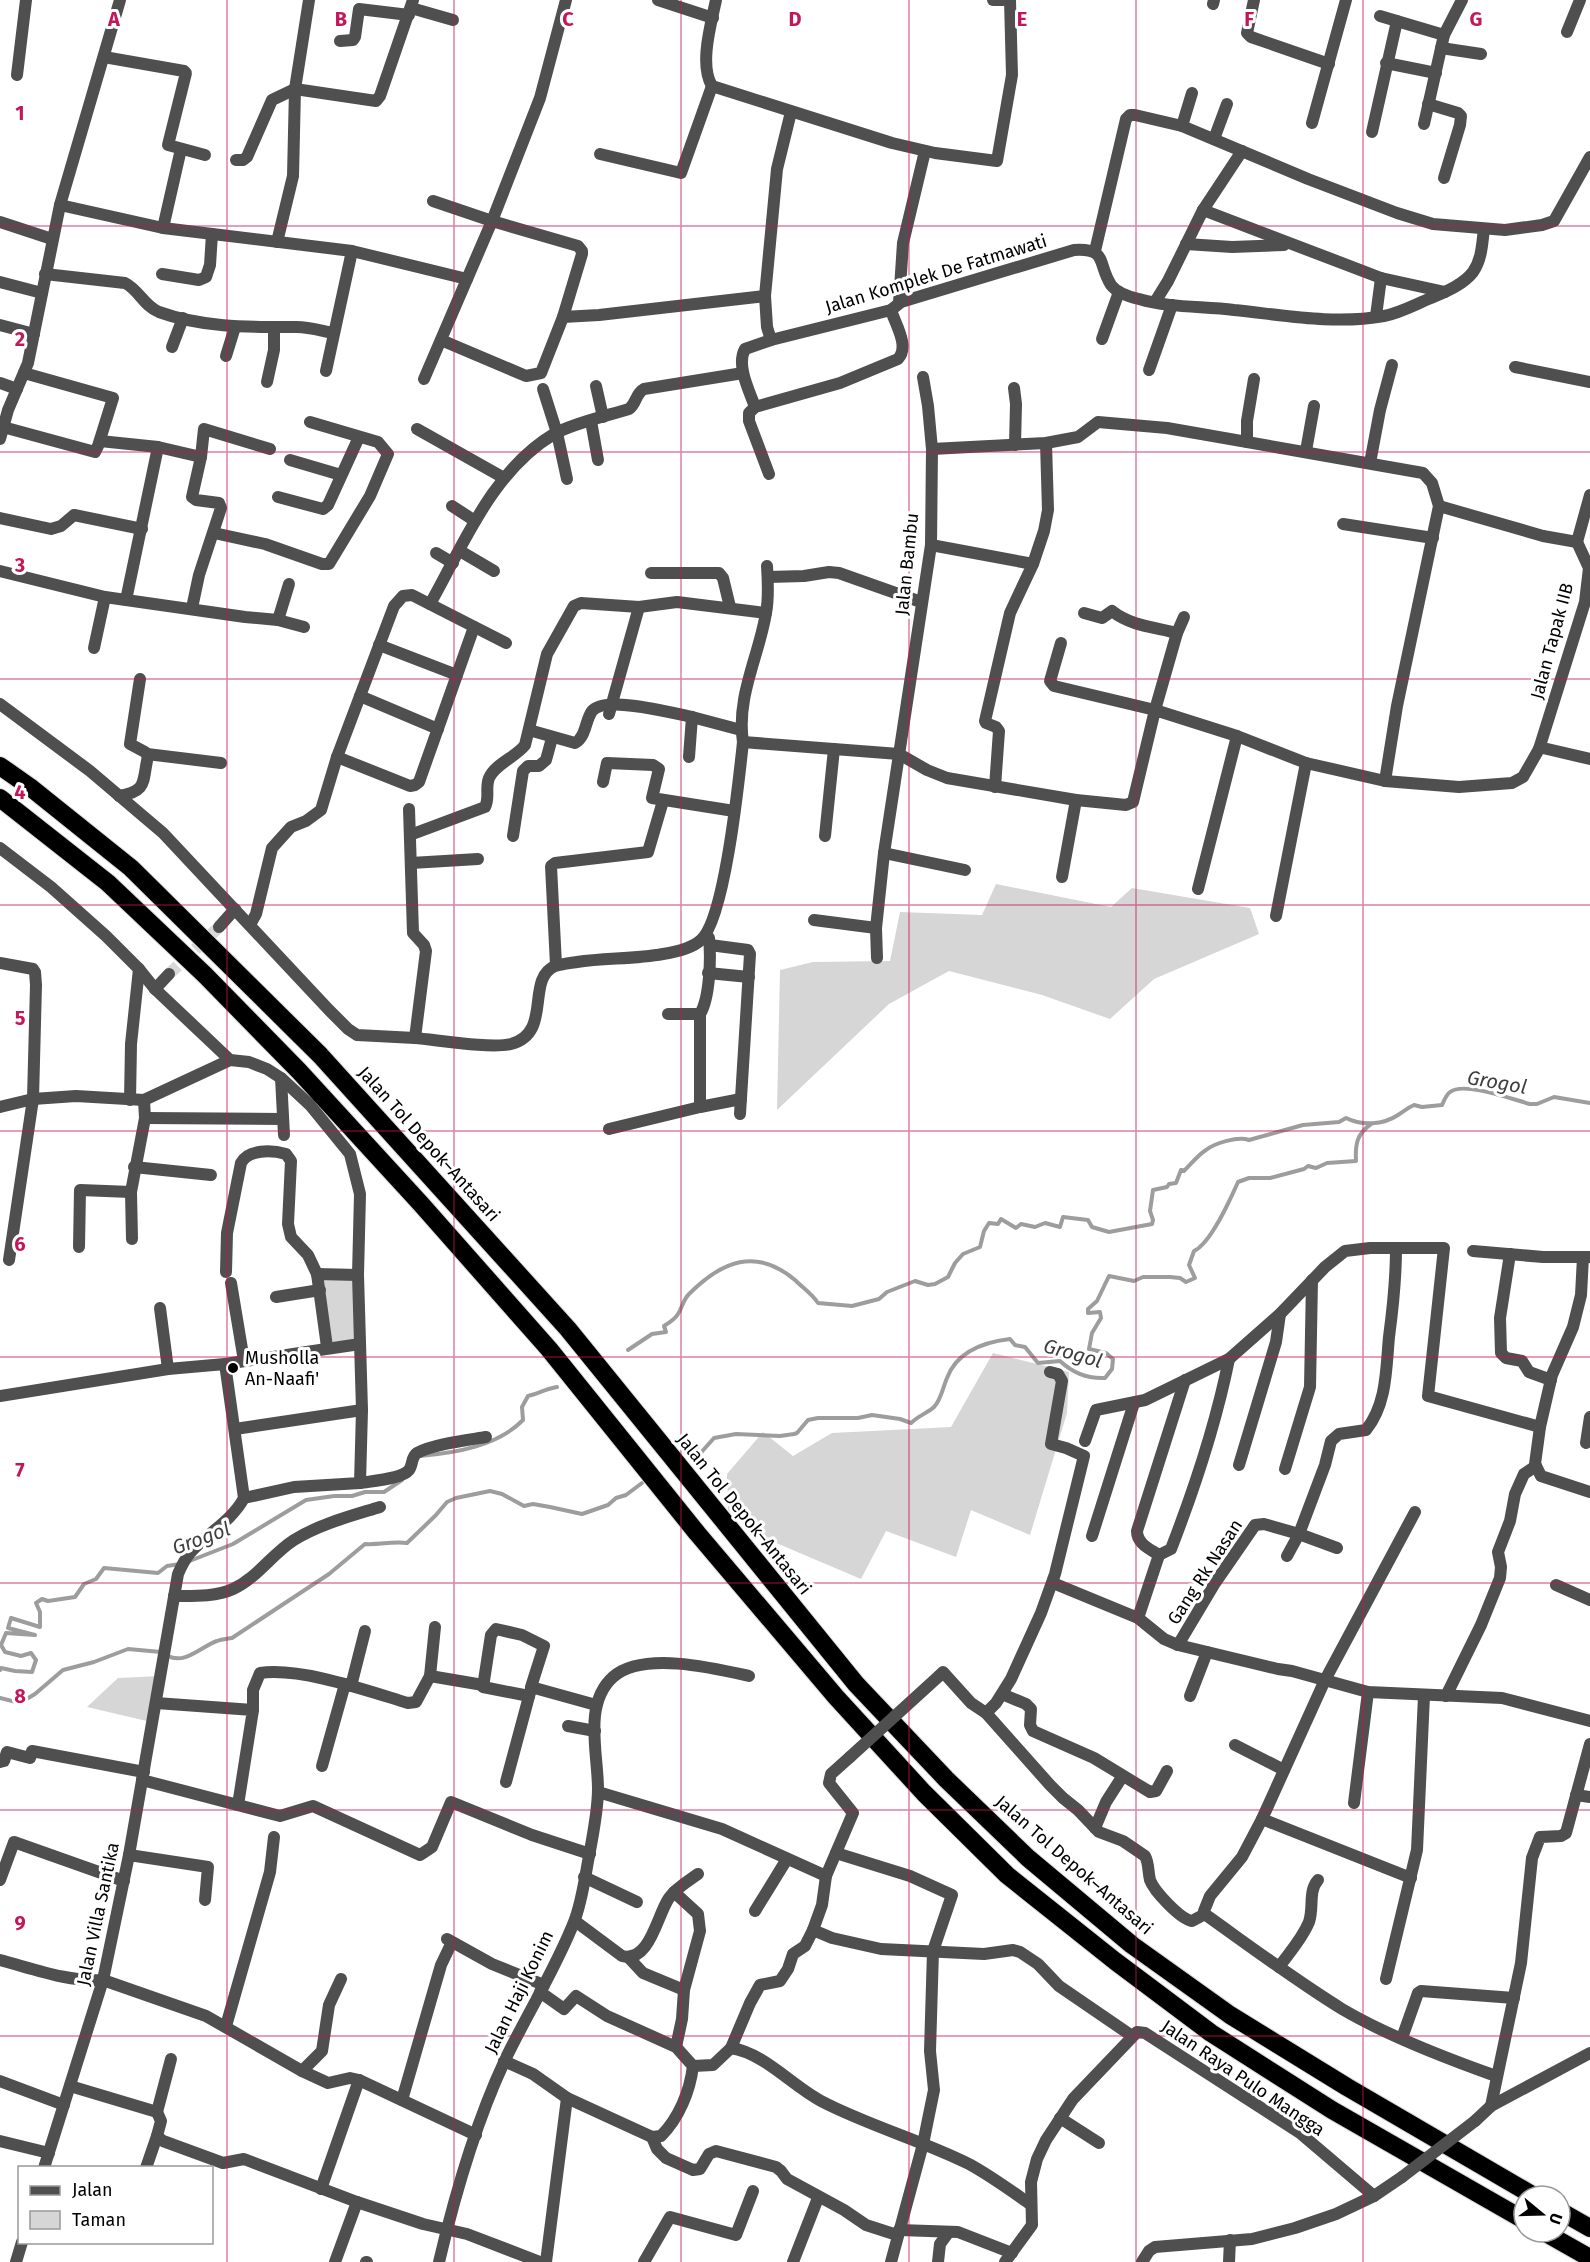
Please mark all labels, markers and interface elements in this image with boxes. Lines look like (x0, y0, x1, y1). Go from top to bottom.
text: A (107, 7, 121, 31)
text: B (335, 7, 347, 31)
text: C (562, 7, 574, 31)
text: D (788, 7, 802, 31)
text: E (1017, 7, 1027, 31)
text: F (1244, 7, 1254, 31)
text: G (1470, 7, 1482, 31)
text: 1 (15, 101, 25, 125)
street label: Jalan Komplek De Fatmawati (822, 230, 1050, 318)
text: 2 (15, 327, 25, 351)
street label: Jalan Bambu (891, 512, 923, 616)
text: 3 (14, 553, 25, 577)
street label: Jalan Tapak IIB (1526, 580, 1578, 702)
text: 4 (14, 780, 26, 804)
text: 5 (15, 1006, 26, 1030)
street label: Jalan Tol Depok–Antasari (353, 1062, 505, 1226)
water label: Grogol (1465, 1065, 1529, 1099)
text: 6 (14, 1232, 26, 1256)
water label: Grogol (1041, 1333, 1105, 1373)
place label: Musholla An-Naafi' (245, 1347, 319, 1390)
marker: Musholla An-Naafi' (226, 1361, 240, 1375)
street label: Jalan Tol Depok–Antasari (672, 1429, 816, 1599)
text: 7 (15, 1458, 25, 1482)
street label: Gang Rk Nasan (1163, 1515, 1247, 1629)
water label: Grogol (169, 1516, 233, 1560)
text: 8 (14, 1684, 26, 1708)
street label: Jalan Tol Depok–Antasari (991, 1791, 1157, 1939)
street label: Jalan Villa Santika (72, 1840, 124, 1988)
text: 9 (14, 1911, 26, 1935)
street label: Jalan Haji Konim (480, 1927, 558, 2057)
street label: Jalan Raya Pulo Mangga (1157, 2015, 1329, 2141)
legend (18, 2166, 213, 2244)
text: Jalan (72, 2179, 113, 2201)
north arrow (1512, 2184, 1572, 2244)
text: Taman (72, 2209, 126, 2231)
text: U (1545, 2211, 1566, 2227)

